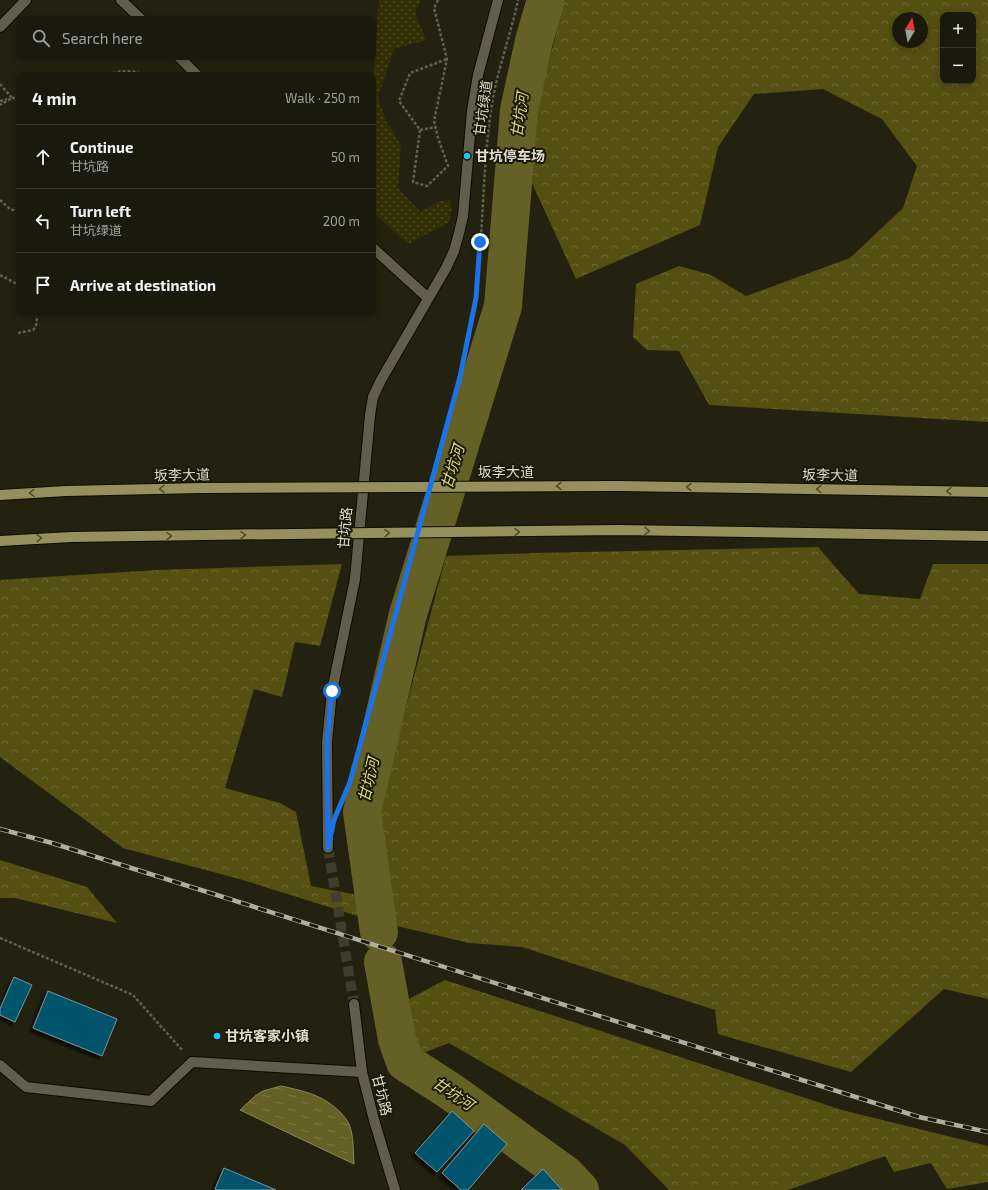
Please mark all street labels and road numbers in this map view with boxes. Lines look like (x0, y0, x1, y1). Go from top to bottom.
street label: 甘坑绿道 (470, 79, 495, 137)
street label: 坂李大道 (478, 463, 534, 480)
street label: 坂李大道 (154, 466, 210, 483)
street label: 坂李大道 (802, 466, 858, 483)
street label: 甘坑路 (334, 506, 355, 550)
street label: 甘坑路 (369, 1072, 396, 1117)

